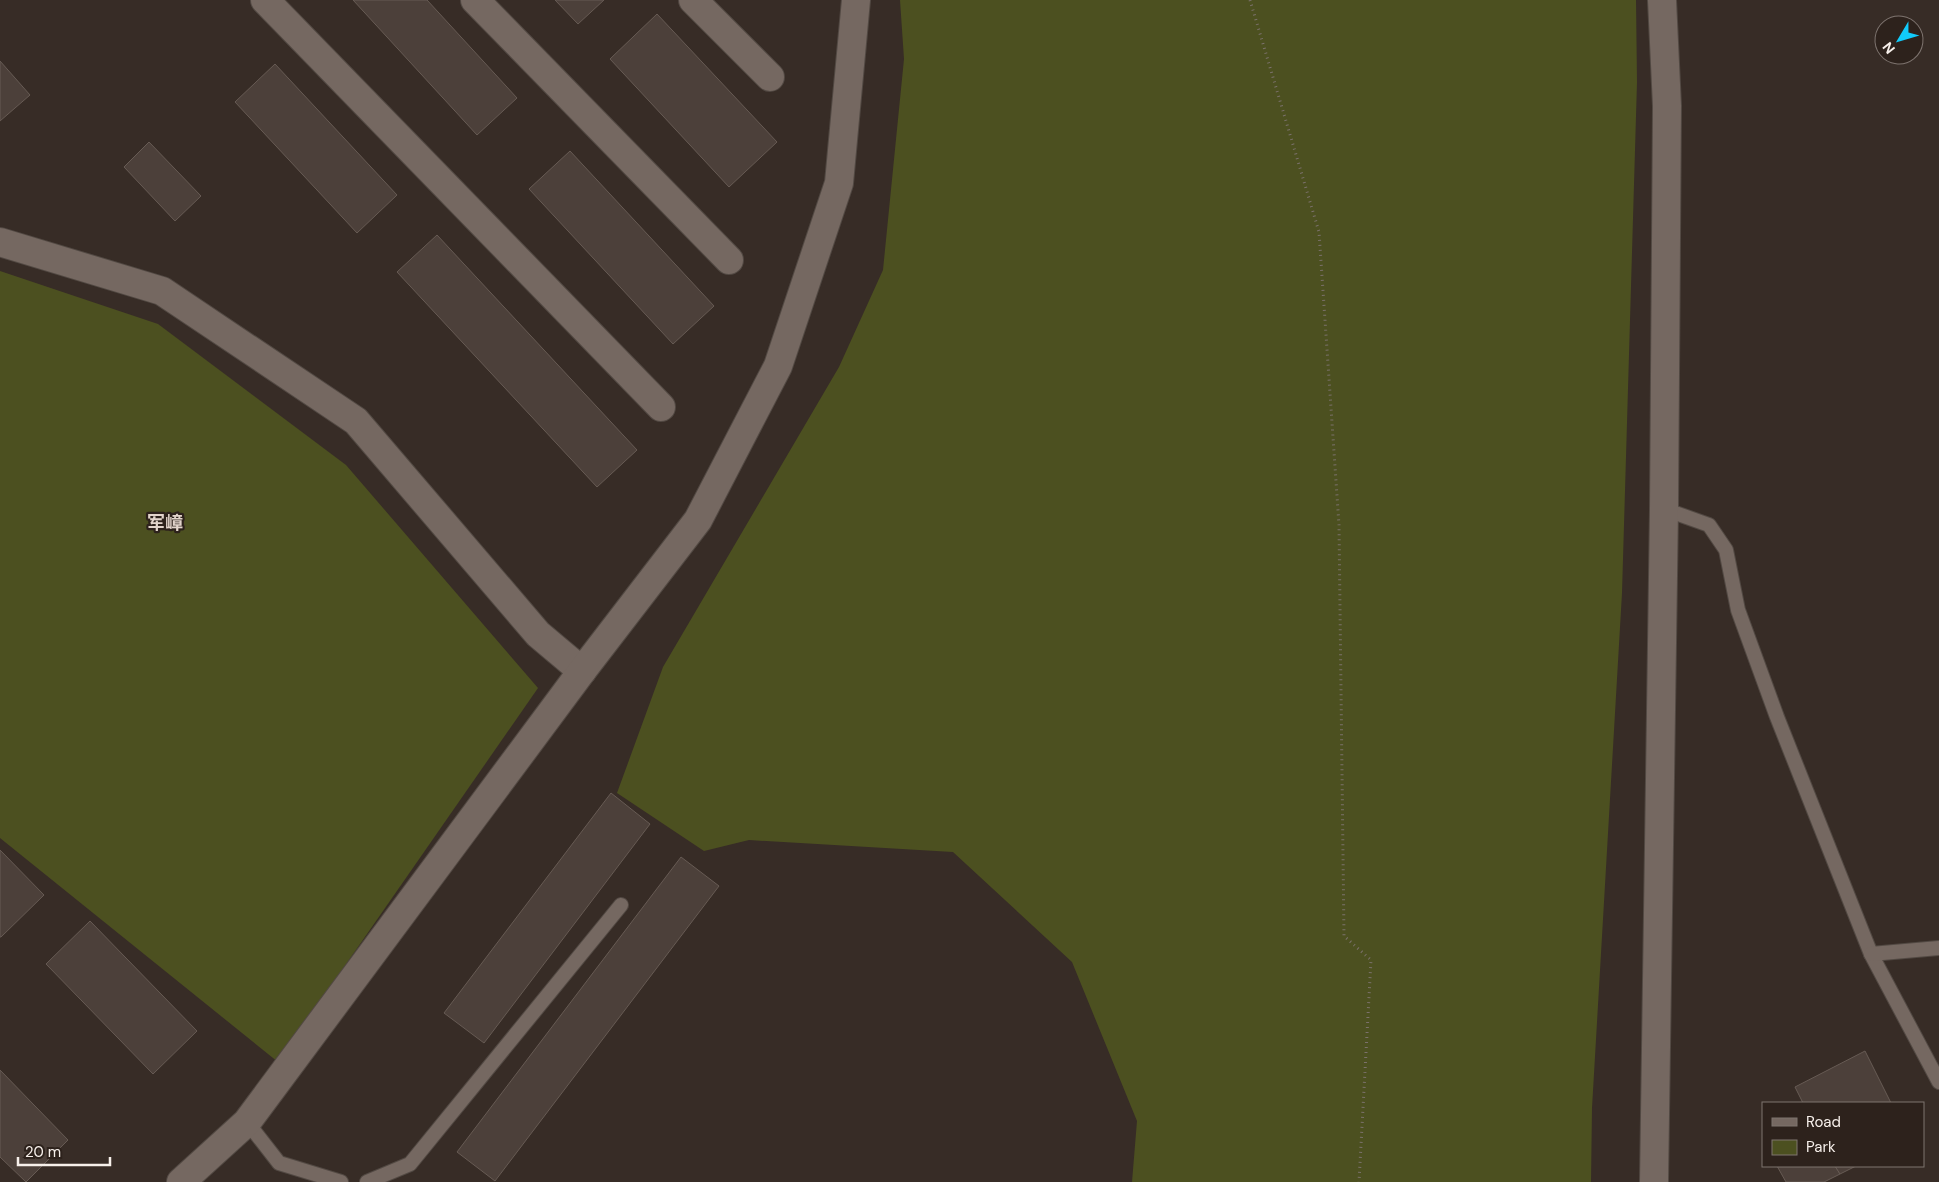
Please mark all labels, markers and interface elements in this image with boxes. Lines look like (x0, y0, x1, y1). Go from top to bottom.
north arrow (1874, 15, 1924, 65)
text: N (1879, 38, 1899, 58)
district label: 军嶂 (147, 511, 183, 535)
legend (1762, 1102, 1924, 1167)
text: Road (1806, 1112, 1841, 1132)
scale bar (18, 1134, 110, 1166)
text: Park (1806, 1137, 1836, 1157)
text: 20 m (25, 1142, 61, 1162)

